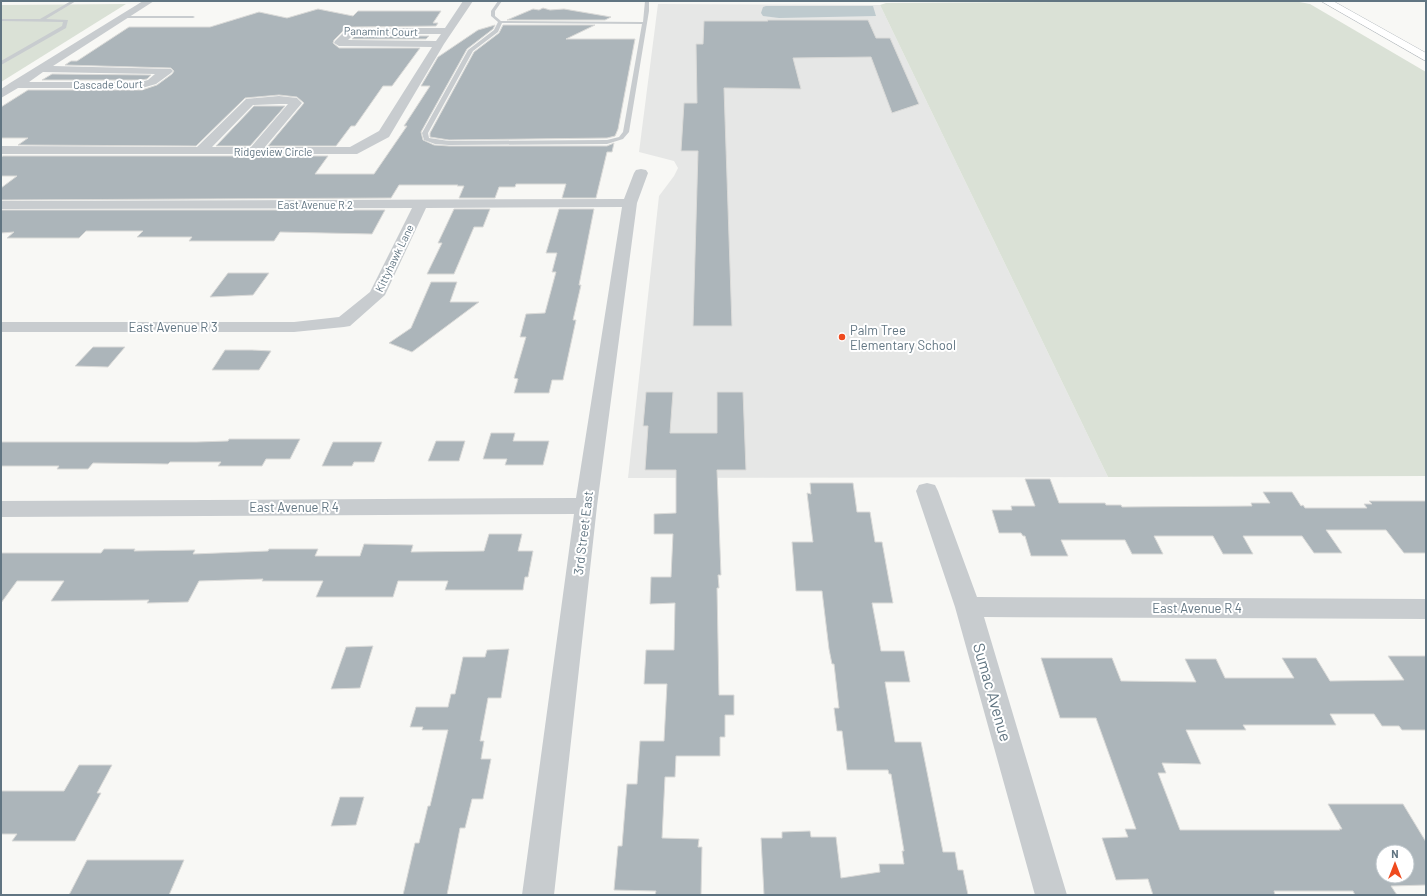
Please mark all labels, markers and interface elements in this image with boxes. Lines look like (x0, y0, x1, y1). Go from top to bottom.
street label: Panamint Court (344, 24, 418, 38)
street label: Cascade Court (73, 77, 143, 91)
street label: Ridgeview Circle (234, 145, 312, 158)
street label: East Avenue R 2 (277, 198, 353, 211)
street label: Kittyhawk Lane (372, 222, 416, 294)
street label: East Avenue R 3 (128, 319, 218, 335)
place label: Palm Tree Elementary School (850, 322, 956, 353)
marker: Palm Tree Elementary School (837, 332, 847, 342)
street label: 3rd Street East (570, 490, 596, 576)
street label: East Avenue R 4 (249, 499, 339, 515)
street label: East Avenue R 4 (1152, 600, 1242, 616)
street label: Sumac Avenue (970, 640, 1016, 744)
north arrow (1375, 844, 1415, 884)
text: N (1391, 847, 1399, 860)

